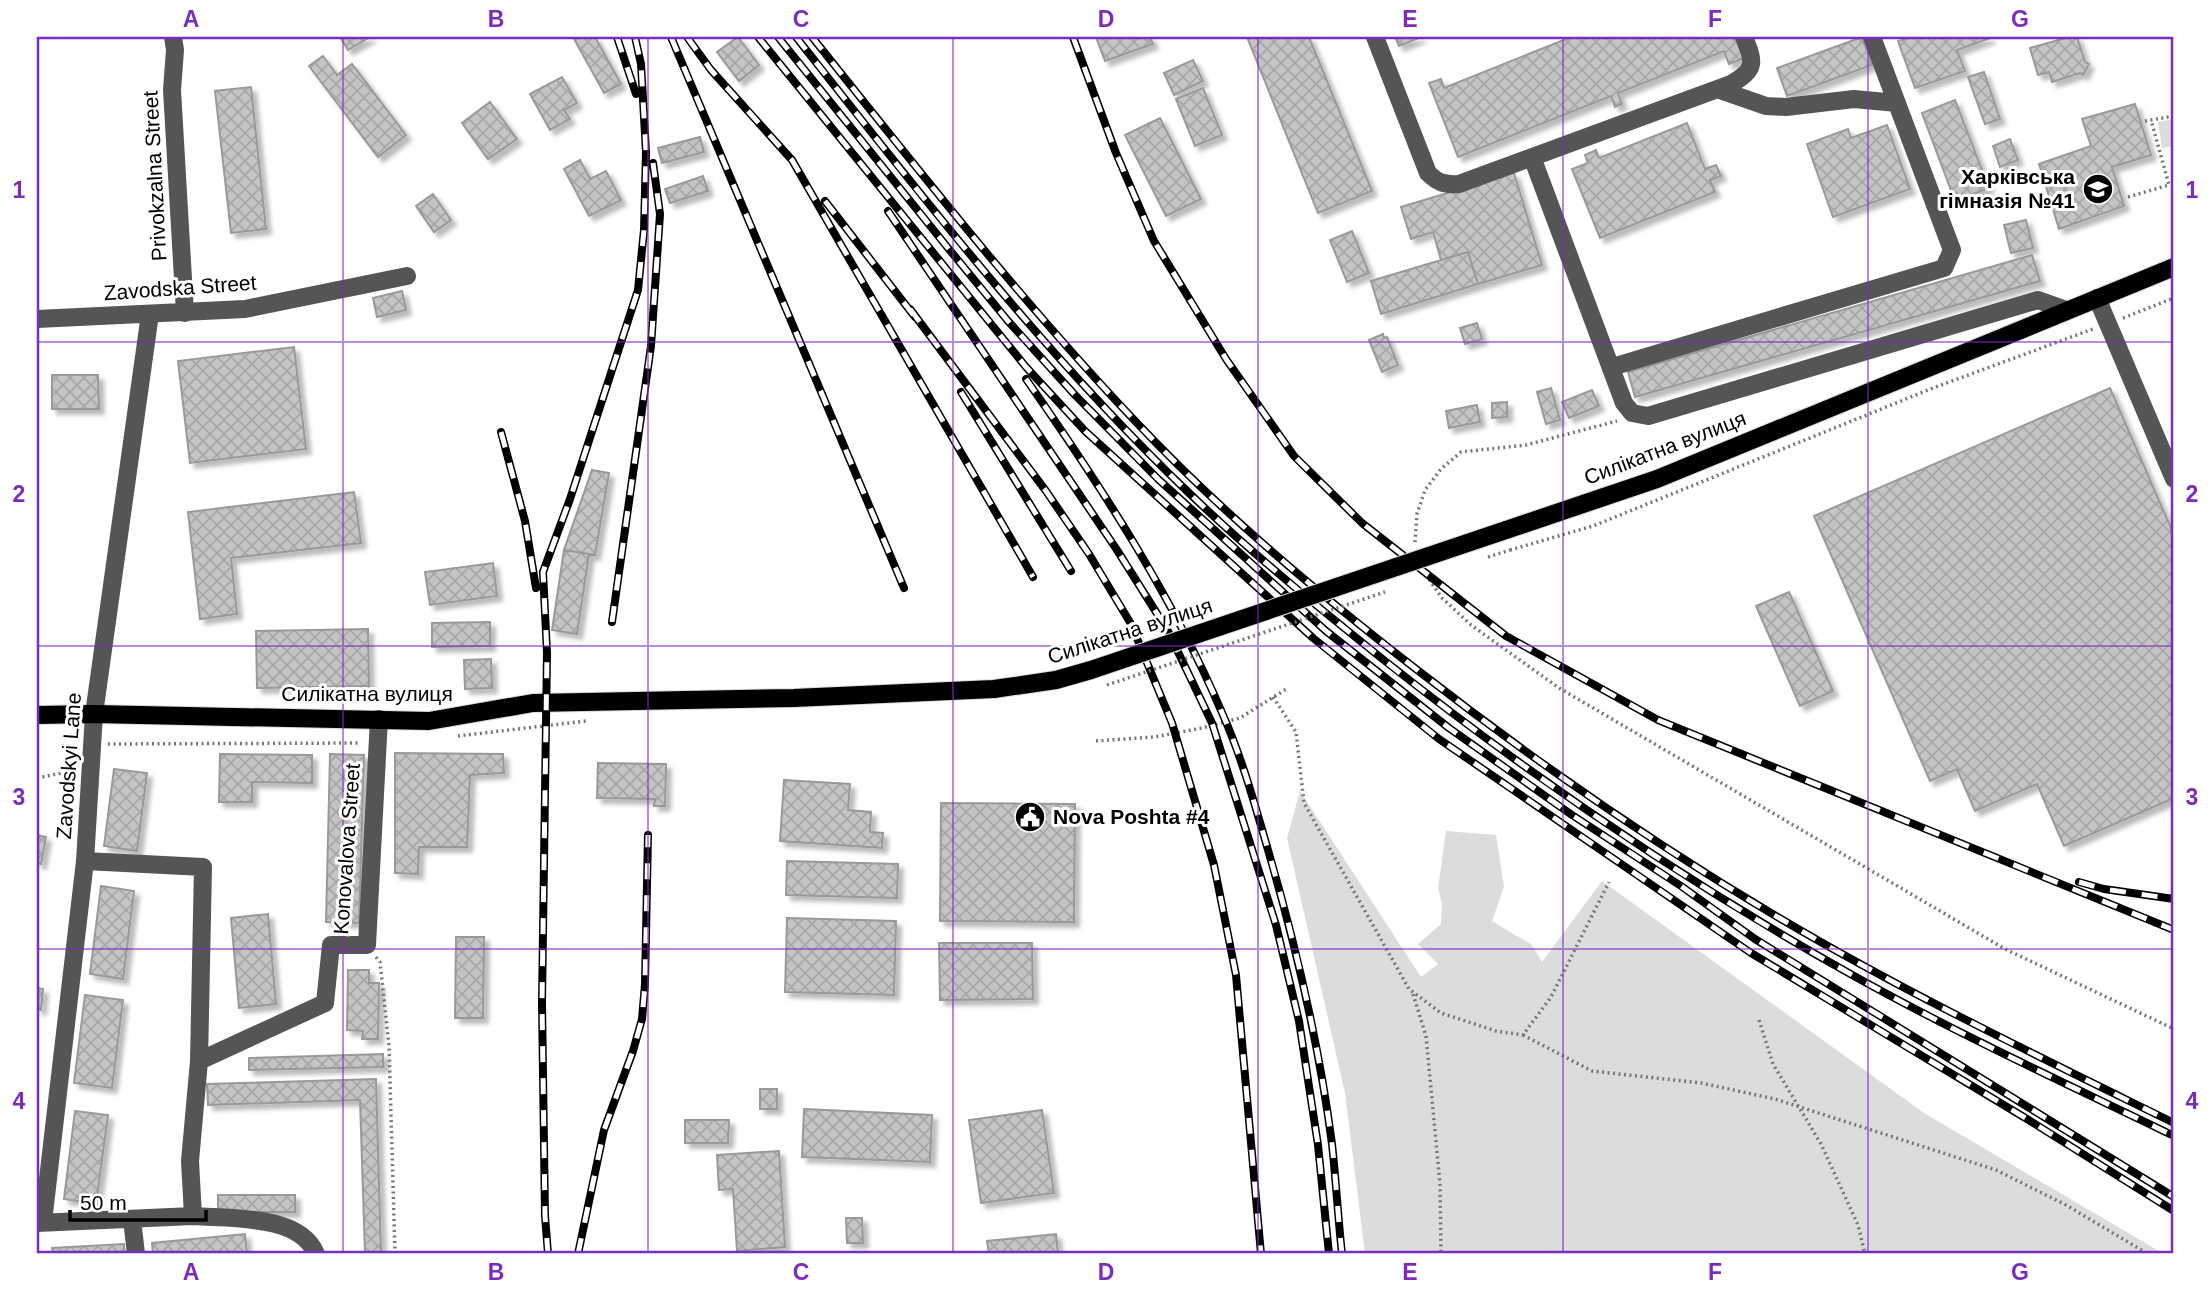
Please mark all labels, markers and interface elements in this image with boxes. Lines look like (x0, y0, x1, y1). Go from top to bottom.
text: A (183, 6, 199, 32)
text: B (488, 6, 504, 32)
text: C (793, 6, 809, 32)
text: D (1098, 6, 1114, 32)
text: E (1402, 6, 1418, 32)
text: F (1708, 6, 1722, 32)
text: G (2011, 6, 2029, 32)
street label: Privokzalna Street (139, 90, 170, 262)
place label: Харківська гімназія №41 (1939, 165, 2075, 212)
school or university icon: Харківська гімназія №41 (2081, 172, 2115, 206)
text: 1 (13, 177, 26, 203)
text: 1 (2186, 177, 2199, 203)
street label: Zavodska Street (103, 271, 257, 304)
street label: Силікатна вулиця (1581, 406, 1749, 489)
text: 2 (13, 481, 25, 507)
text: 2 (2186, 481, 2198, 507)
street label: Силікатна вулиця (1045, 593, 1215, 668)
street label: Силікатна вулиця (281, 682, 453, 705)
street label: Zavodskyi Lane (52, 692, 85, 840)
street label: Konovalova Street (329, 762, 364, 935)
text: 3 (13, 784, 25, 810)
text: 3 (2186, 784, 2198, 810)
public building icon: Nova Poshta #4 (1013, 800, 1047, 834)
place label: Nova Poshta #4 (1053, 805, 1210, 828)
text: 4 (13, 1088, 26, 1114)
text: 4 (2186, 1088, 2199, 1114)
scale bar (70, 1179, 206, 1223)
text: 50 m (80, 1191, 127, 1214)
text: A (183, 1259, 199, 1285)
text: B (488, 1259, 504, 1285)
text: C (793, 1259, 809, 1285)
text: D (1098, 1259, 1114, 1285)
text: E (1402, 1259, 1418, 1285)
text: F (1708, 1259, 1722, 1285)
text: G (2011, 1259, 2029, 1285)

